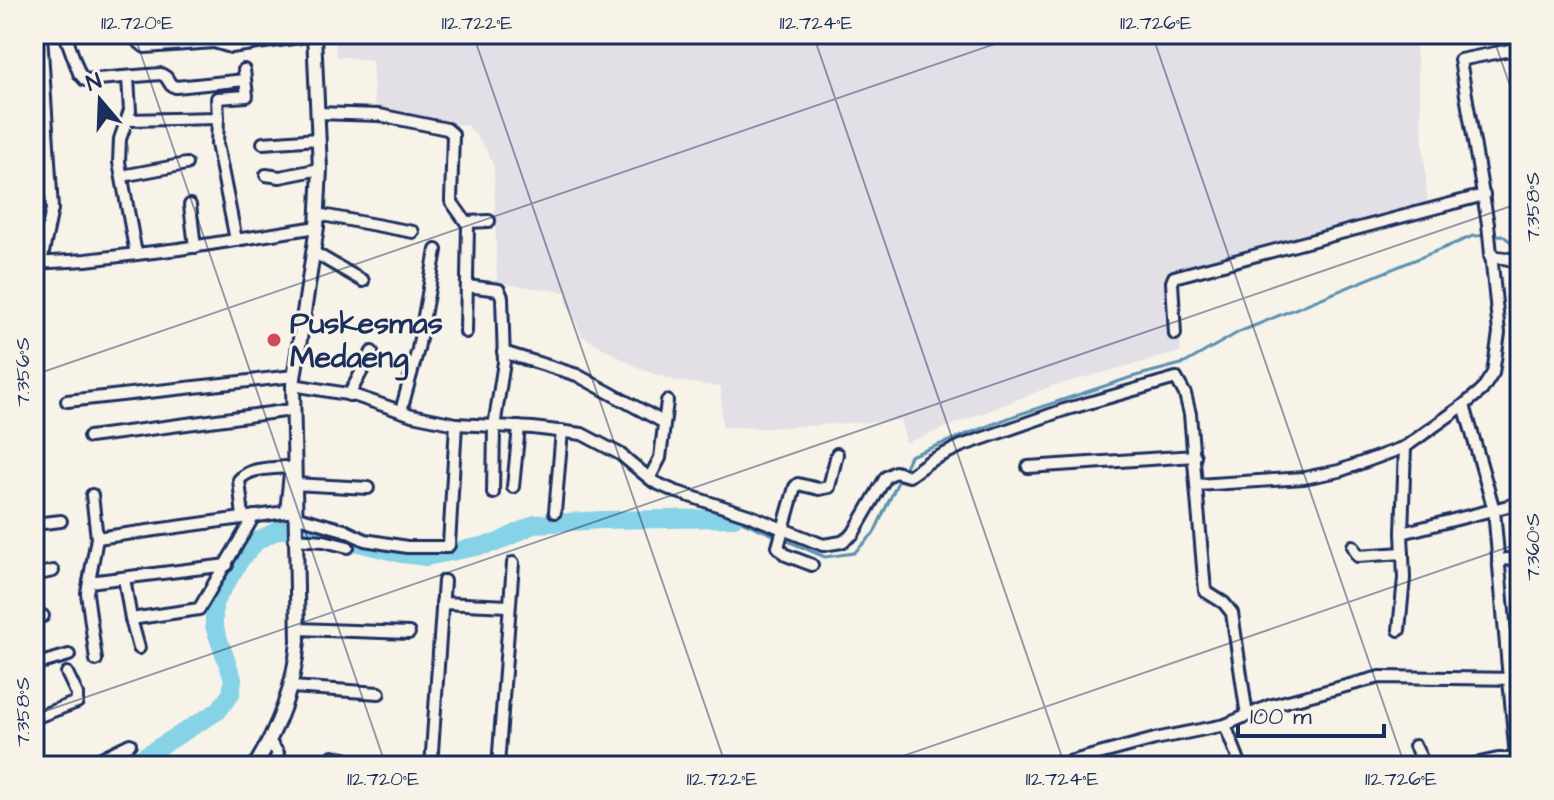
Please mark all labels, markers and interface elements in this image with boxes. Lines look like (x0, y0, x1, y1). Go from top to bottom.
text: 112.720°E (101, 9, 173, 37)
text: 112.722°E (442, 9, 513, 37)
text: 112.724°E (780, 9, 853, 37)
text: 112.726°E (1120, 9, 1192, 37)
north arrow (60, 60, 140, 140)
text: N (82, 66, 106, 99)
text: 7.358°S (1519, 172, 1547, 242)
place label: Puskesmas Medaeng (290, 303, 443, 381)
marker: Puskesmas Medaeng (265, 331, 283, 349)
text: 7.356°S (9, 337, 37, 407)
text: 7.360°S (1519, 513, 1547, 581)
text: 7.358°S (9, 677, 37, 747)
scale bar (1238, 688, 1384, 738)
text: 100 m (1250, 700, 1312, 734)
text: 112.720°E (347, 765, 419, 793)
text: 112.722°E (687, 765, 758, 793)
text: 112.724°E (1026, 765, 1099, 793)
text: 112.726°E (1365, 765, 1437, 793)

